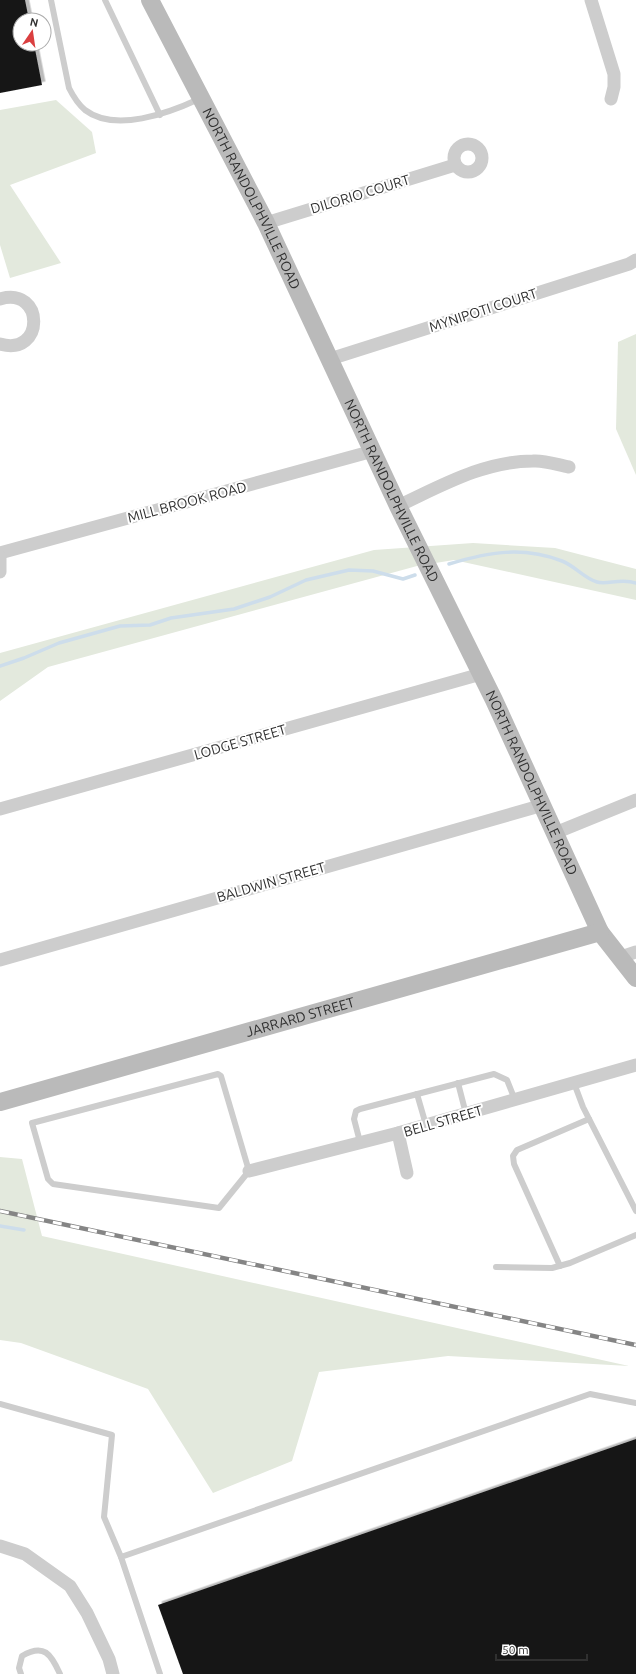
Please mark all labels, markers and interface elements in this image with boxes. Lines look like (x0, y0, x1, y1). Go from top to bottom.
north arrow (12, 12, 52, 52)
text: N (29, 15, 40, 29)
street label: NORTH RANDOLPHVILLE ROAD (199, 105, 304, 292)
street label: DILORIO COURT (309, 171, 412, 217)
street label: MYNIPOTI COURT (427, 285, 539, 335)
street label: NORTH RANDOLPHVILLE ROAD (341, 396, 442, 585)
street label: MILL BROOK ROAD (126, 478, 248, 526)
street label: NORTH RANDOLPHVILLE ROAD (483, 688, 581, 878)
street label: LODGE STREET (192, 721, 288, 763)
street label: BALDWIN STREET (215, 859, 327, 905)
street label: JARRARD STREET (244, 994, 357, 1040)
street label: BELL STREET (402, 1102, 485, 1140)
scale bar (496, 1636, 587, 1662)
text: 50 m (502, 1643, 529, 1656)

